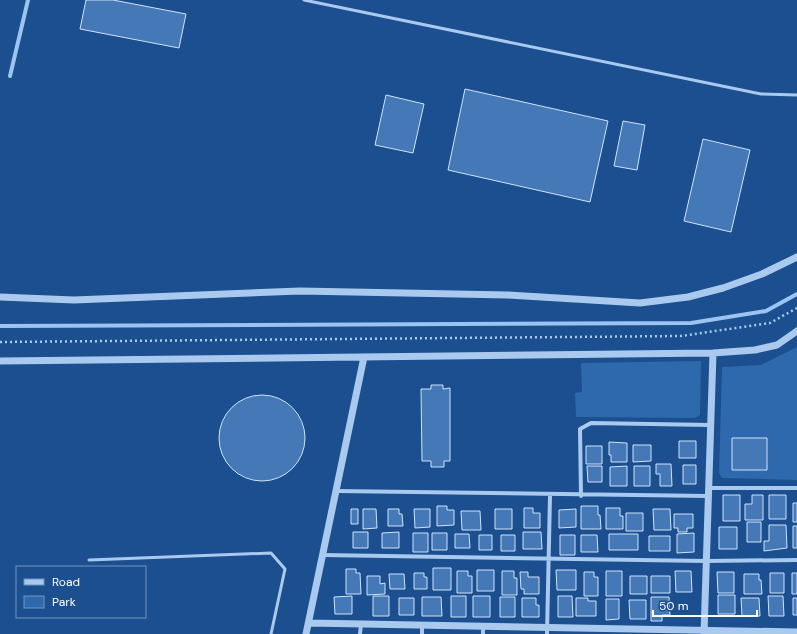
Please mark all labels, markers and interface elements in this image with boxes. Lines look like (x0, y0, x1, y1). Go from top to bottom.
legend (16, 566, 146, 618)
text: Road (52, 574, 80, 590)
scale bar (653, 592, 757, 618)
text: Park (52, 594, 76, 610)
text: 50 m (659, 598, 688, 614)

